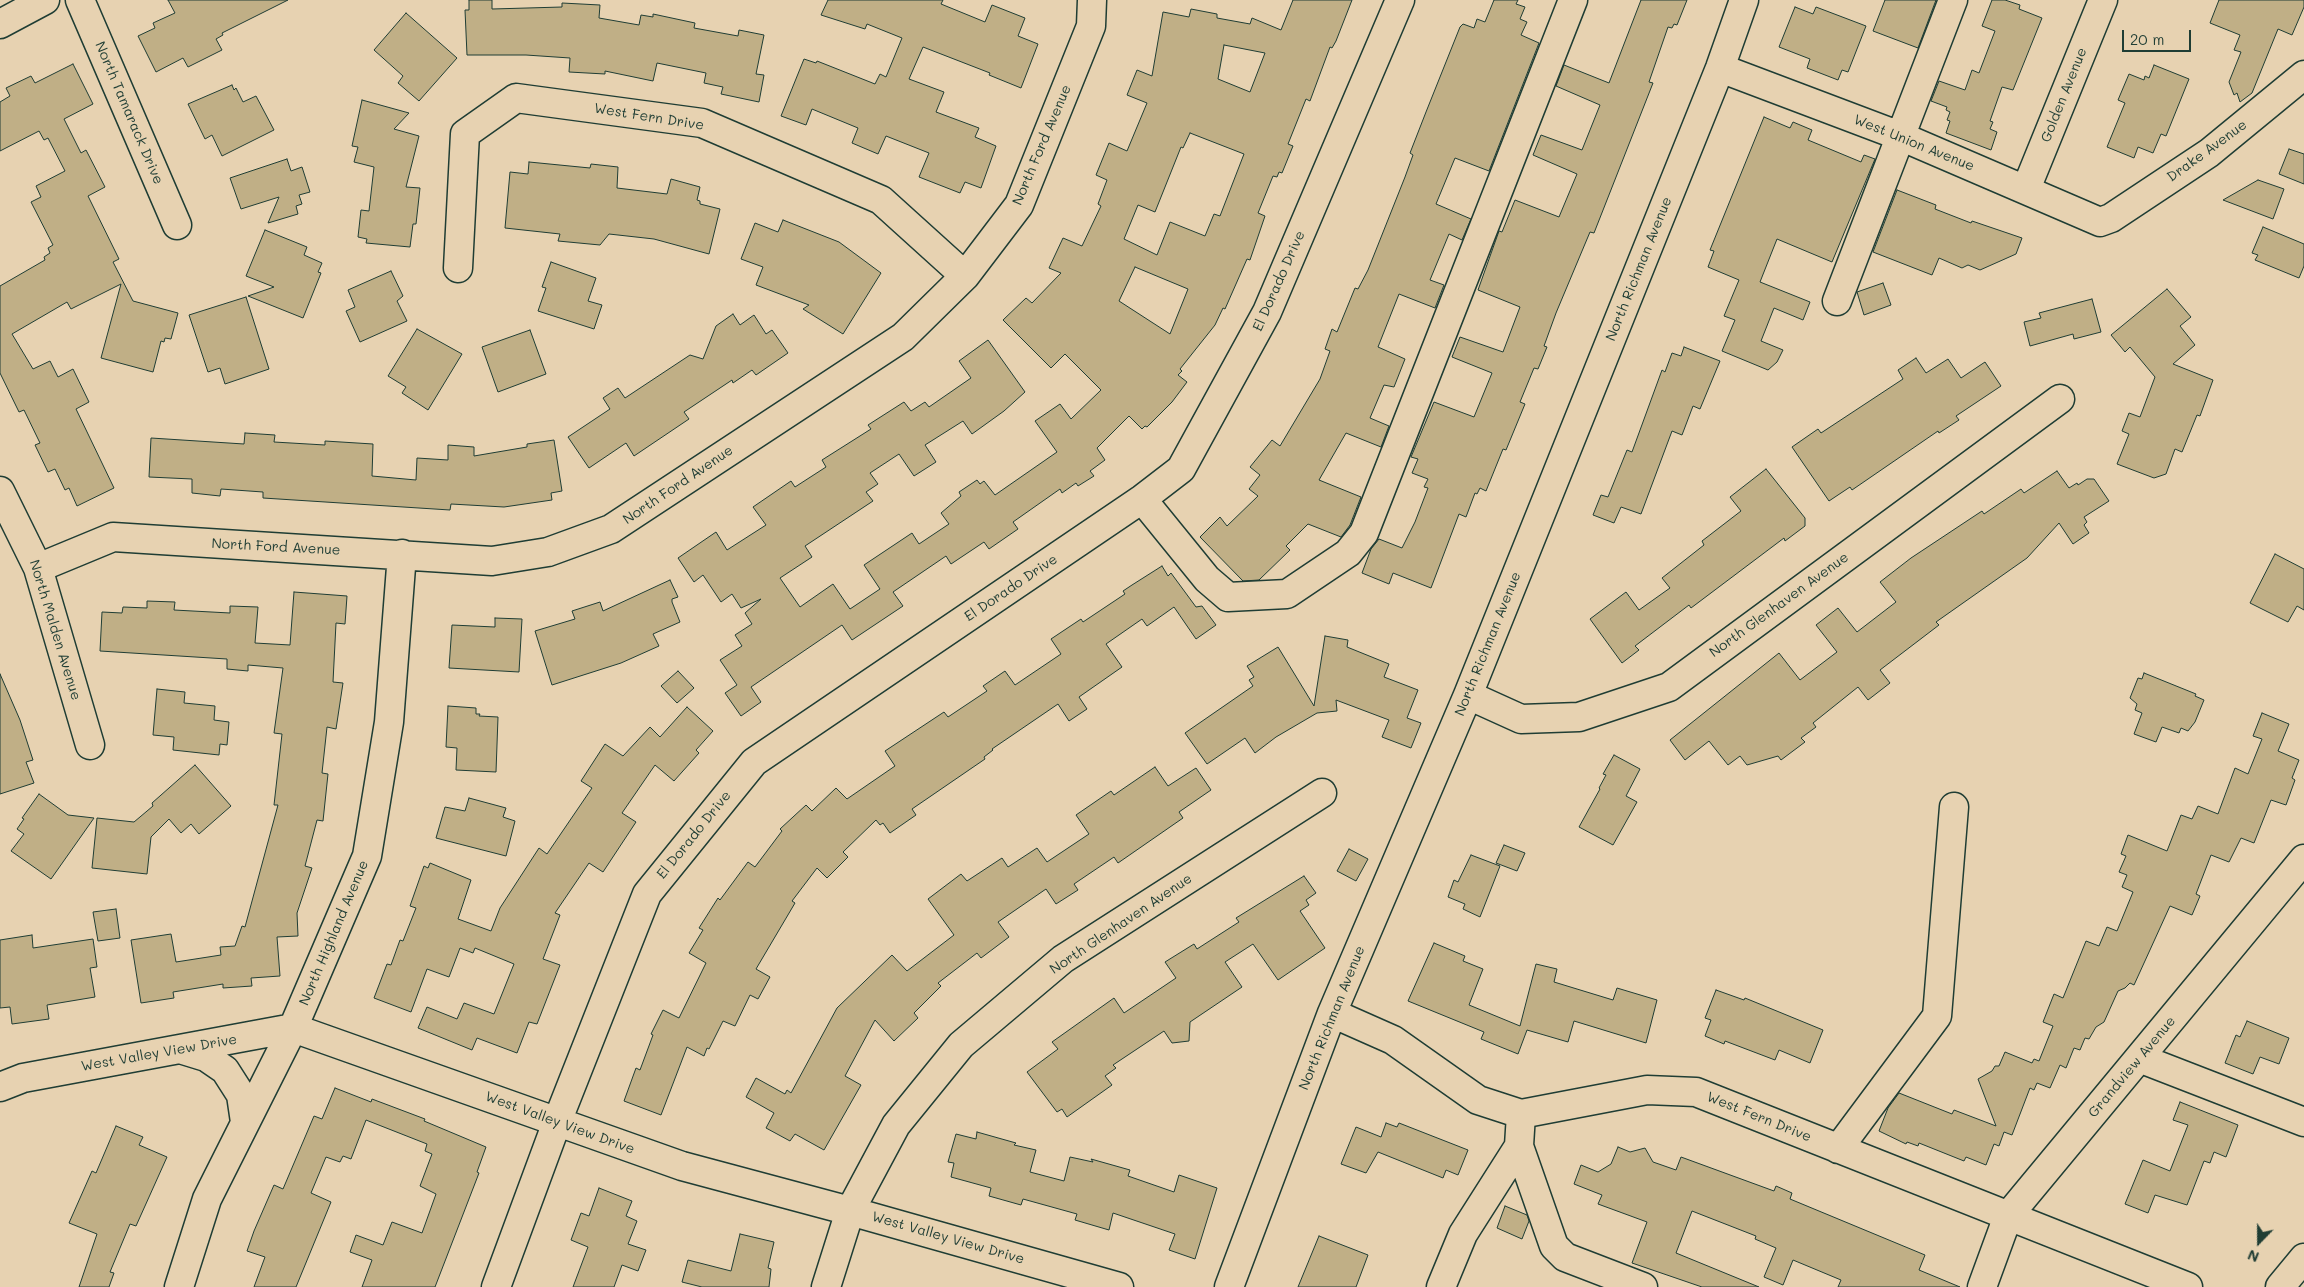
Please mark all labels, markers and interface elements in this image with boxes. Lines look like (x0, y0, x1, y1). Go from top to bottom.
scale bar (2124, 20, 2193, 52)
text: 20 m (2130, 29, 2164, 49)
street label: North Tamarack Drive (91, 39, 167, 187)
street label: Golden Avenue (2037, 45, 2091, 145)
street label: North Ford Avenue (1009, 82, 1075, 208)
street label: West Fern Drive (593, 100, 705, 134)
street label: West Union Avenue (1851, 111, 1977, 175)
street label: Drake Avenue (2164, 116, 2250, 186)
street label: North Richman Avenue (1602, 194, 1676, 344)
street label: El Dorado Drive (1249, 228, 1309, 334)
street label: North Ford Avenue (620, 442, 736, 528)
street label: North Ford Avenue (211, 535, 341, 559)
street label: North Glenhaven Avenue (1706, 549, 1852, 661)
street label: El Dorado Drive (961, 551, 1061, 625)
street label: North Malden Avenue (26, 558, 84, 702)
street label: North Richman Avenue (1451, 569, 1525, 719)
street label: El Dorado Drive (653, 788, 735, 882)
street label: North Highland Avenue (296, 858, 372, 1008)
street label: North Glenhaven Avenue (1047, 870, 1195, 978)
street label: North Richman Avenue (1295, 943, 1369, 1093)
street label: Grandview Avenue (2085, 1013, 2179, 1121)
street label: West Valley View Drive (80, 1031, 238, 1075)
street label: West Valley View Drive (483, 1088, 637, 1158)
street label: West Fern Drive (1704, 1088, 1814, 1146)
street label: West Valley View Drive (870, 1208, 1026, 1268)
north arrow (2234, 1217, 2284, 1267)
text: N (2245, 1246, 2262, 1267)

